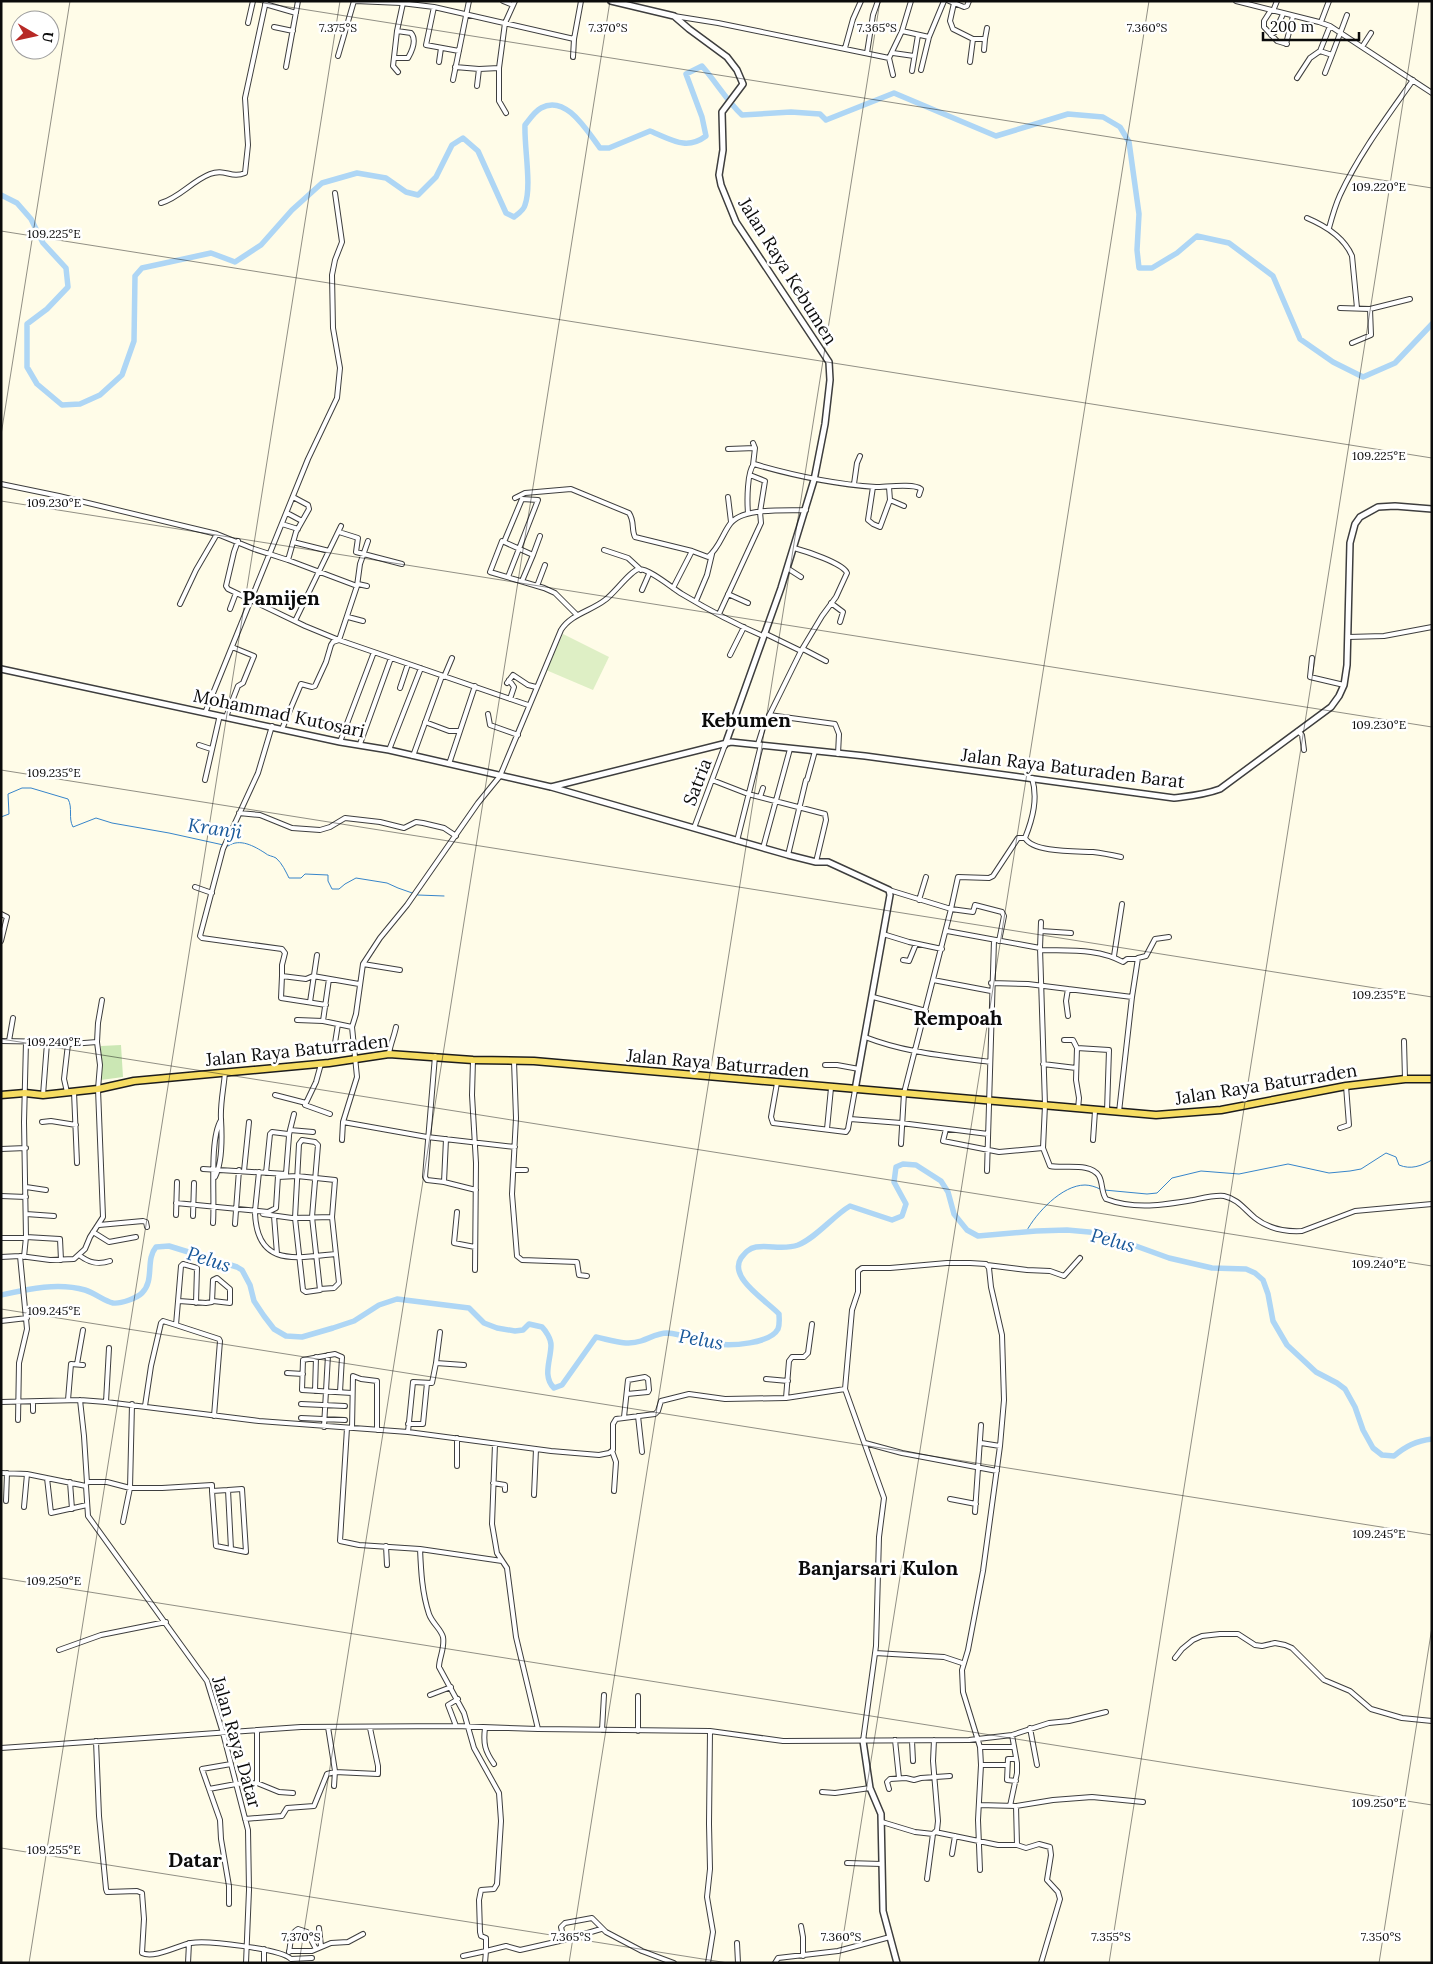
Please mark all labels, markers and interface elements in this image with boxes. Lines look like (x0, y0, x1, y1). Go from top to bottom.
north arrow (10, 10, 60, 60)
scale bar (1263, 10, 1359, 42)
text: 200 m (1270, 17, 1314, 36)
text: 7.375°S (319, 20, 357, 35)
text: 7.370°S (588, 20, 628, 35)
text: 7.365°S (857, 20, 897, 35)
text: 7.360°S (1127, 20, 1168, 35)
text: U (38, 30, 58, 44)
text: 109.220°E (1352, 179, 1406, 194)
street label: Jalan Raya Kebumen (733, 192, 843, 349)
text: 109.225°E (27, 226, 81, 241)
text: 109.225°E (1352, 448, 1406, 463)
text: 109.230°E (27, 495, 81, 510)
district label: Pamijen (242, 585, 320, 610)
street label: Mohammad Kutosari (191, 684, 367, 742)
district label: Kebumen (701, 707, 791, 732)
text: 109.230°E (1352, 717, 1406, 732)
street label: Jalan Raya Baturaden Barat (959, 743, 1186, 793)
street label: Satria (678, 755, 716, 809)
text: 109.235°E (27, 765, 81, 780)
water label: Kranji (186, 812, 244, 844)
text: 109.235°E (1352, 987, 1406, 1002)
district label: Rempoah (914, 1005, 1003, 1030)
street label: Jalan Raya Baturraden (203, 1029, 390, 1071)
text: 109.240°E (27, 1034, 81, 1049)
street label: Jalan Raya Baturraden (624, 1043, 811, 1082)
street label: Jalan Raya Baturraden (1172, 1058, 1359, 1110)
water label: Pelus (1088, 1223, 1138, 1257)
water label: Pelus (184, 1241, 234, 1277)
text: 109.240°E (1352, 1256, 1406, 1271)
text: 109.245°E (27, 1303, 81, 1318)
water label: Pelus (677, 1323, 725, 1355)
text: 109.245°E (1352, 1526, 1406, 1541)
district label: Banjarsari Kulon (798, 1555, 958, 1580)
text: 109.250°E (27, 1573, 81, 1588)
street label: Jalan Raya Datar (207, 1672, 267, 1811)
text: 109.250°E (1352, 1795, 1406, 1810)
text: 109.255°E (27, 1842, 81, 1857)
district label: Datar (168, 1847, 222, 1872)
text: 7.370°S (281, 1929, 321, 1944)
text: 7.365°S (551, 1929, 591, 1944)
text: 7.360°S (821, 1929, 862, 1944)
text: 7.355°S (1091, 1929, 1131, 1944)
text: 7.350°S (1361, 1929, 1401, 1944)

